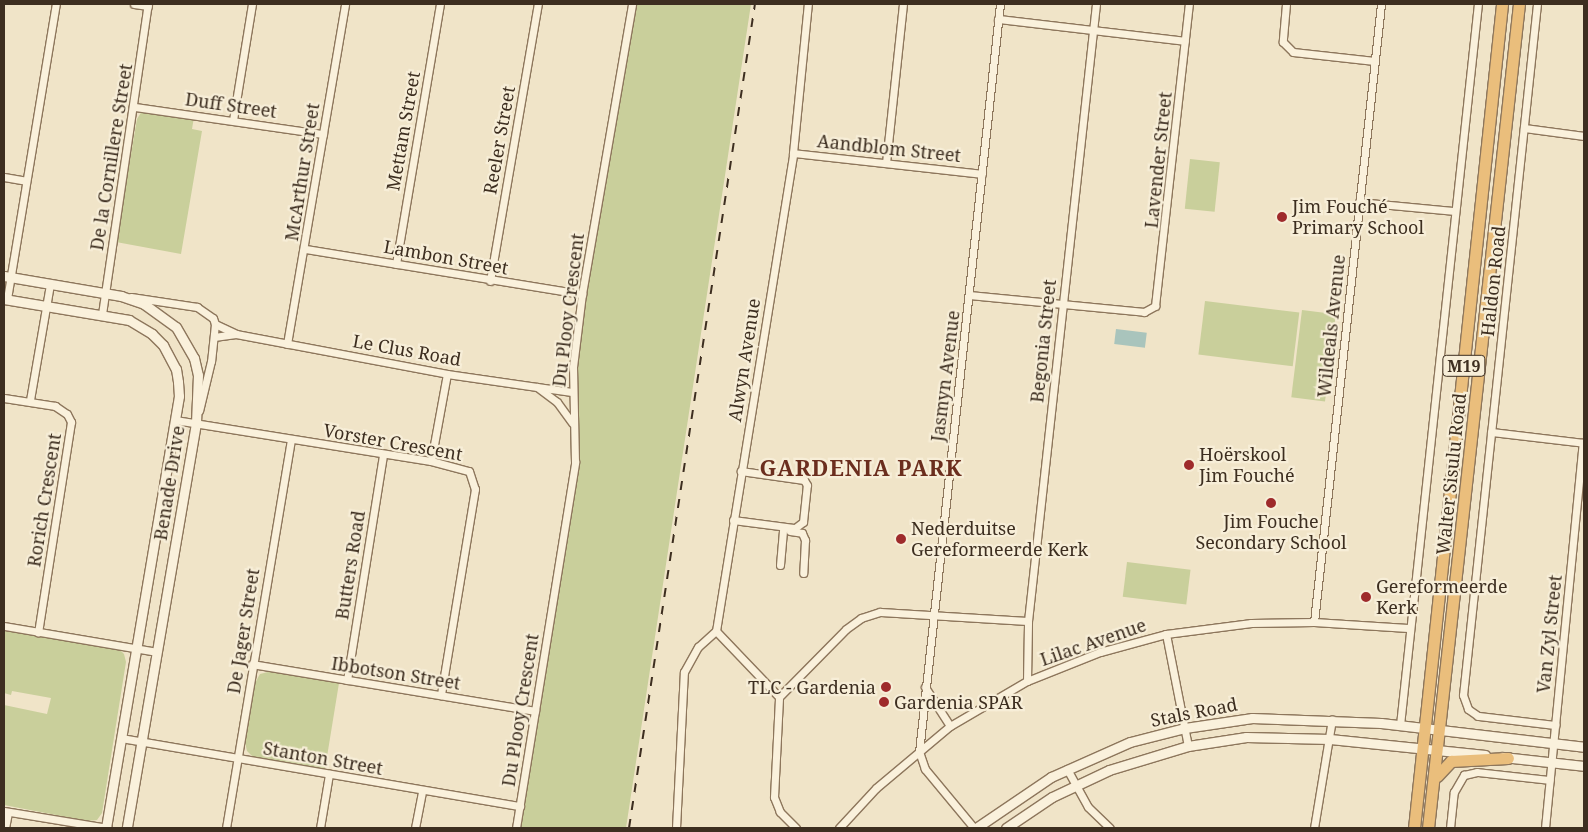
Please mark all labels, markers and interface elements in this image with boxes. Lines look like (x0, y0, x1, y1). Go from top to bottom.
street label: De la Cornillere Street (86, 62, 136, 252)
street label: Mettam Street (382, 69, 424, 193)
street label: Reeler Street (479, 84, 519, 196)
street label: Duff Street (184, 88, 278, 122)
street label: Lavender Street (1140, 91, 1176, 229)
street label: McArthur Street (280, 101, 324, 243)
street label: Aandblom Street (816, 130, 962, 166)
place label: Jim Fouché Primary School (1292, 196, 1424, 238)
marker: Jim Fouché Primary School (1276, 211, 1288, 223)
street label: Haldon Road (1476, 225, 1510, 337)
street label: Du Plooy Crescent (548, 232, 588, 388)
street label: Lambon Street (382, 235, 510, 279)
street label: Wildeals Avenue (1313, 253, 1349, 399)
street label: Begonia Street (1026, 278, 1060, 404)
street label: Alwyn Avenue (724, 297, 764, 423)
street label: Jasmyn Avenue (926, 309, 964, 443)
street label: Le Clus Road (351, 330, 463, 370)
road number: M19 (1442, 352, 1486, 380)
street label: Walter Sisulu Road (1432, 392, 1470, 556)
street label: Vorster Crescent (322, 419, 464, 465)
street label: Benade Drive (149, 424, 189, 542)
street label: Rorich Crescent (23, 432, 65, 568)
place label: Hoërskool Jim Fouché (1199, 444, 1295, 486)
district label: GARDENIA PARK (758, 455, 964, 481)
marker: Hoërskool Jim Fouché (1183, 459, 1195, 471)
marker: Jim Fouche Secondary School (1265, 497, 1277, 509)
street label: Butters Road (331, 509, 369, 621)
place label: Jim Fouche Secondary School (1195, 511, 1347, 554)
place label: Nederduitse Gereformeerde Kerk (911, 518, 1088, 560)
marker: Nederduitse Gereformeerde Kerk (895, 533, 907, 545)
street label: De Jager Street (222, 567, 264, 695)
street label: Van Zyl Street (1532, 574, 1566, 694)
place label: Gereformeerde Kerk (1376, 576, 1508, 618)
marker: Gereformeerde Kerk (1360, 591, 1372, 603)
street label: Lilac Avenue (1037, 614, 1149, 670)
street label: Du Plooy Crescent (497, 632, 543, 788)
street label: Ibbotson Street (330, 652, 462, 694)
place label: TLC - Gardenia (748, 676, 876, 698)
marker: TLC - Gardenia (880, 681, 892, 693)
place label: Gardenia SPAR (894, 691, 1023, 713)
street label: Stals Road (1149, 693, 1239, 731)
marker: Gardenia SPAR (878, 696, 890, 708)
street label: Stanton Street (262, 737, 384, 779)

